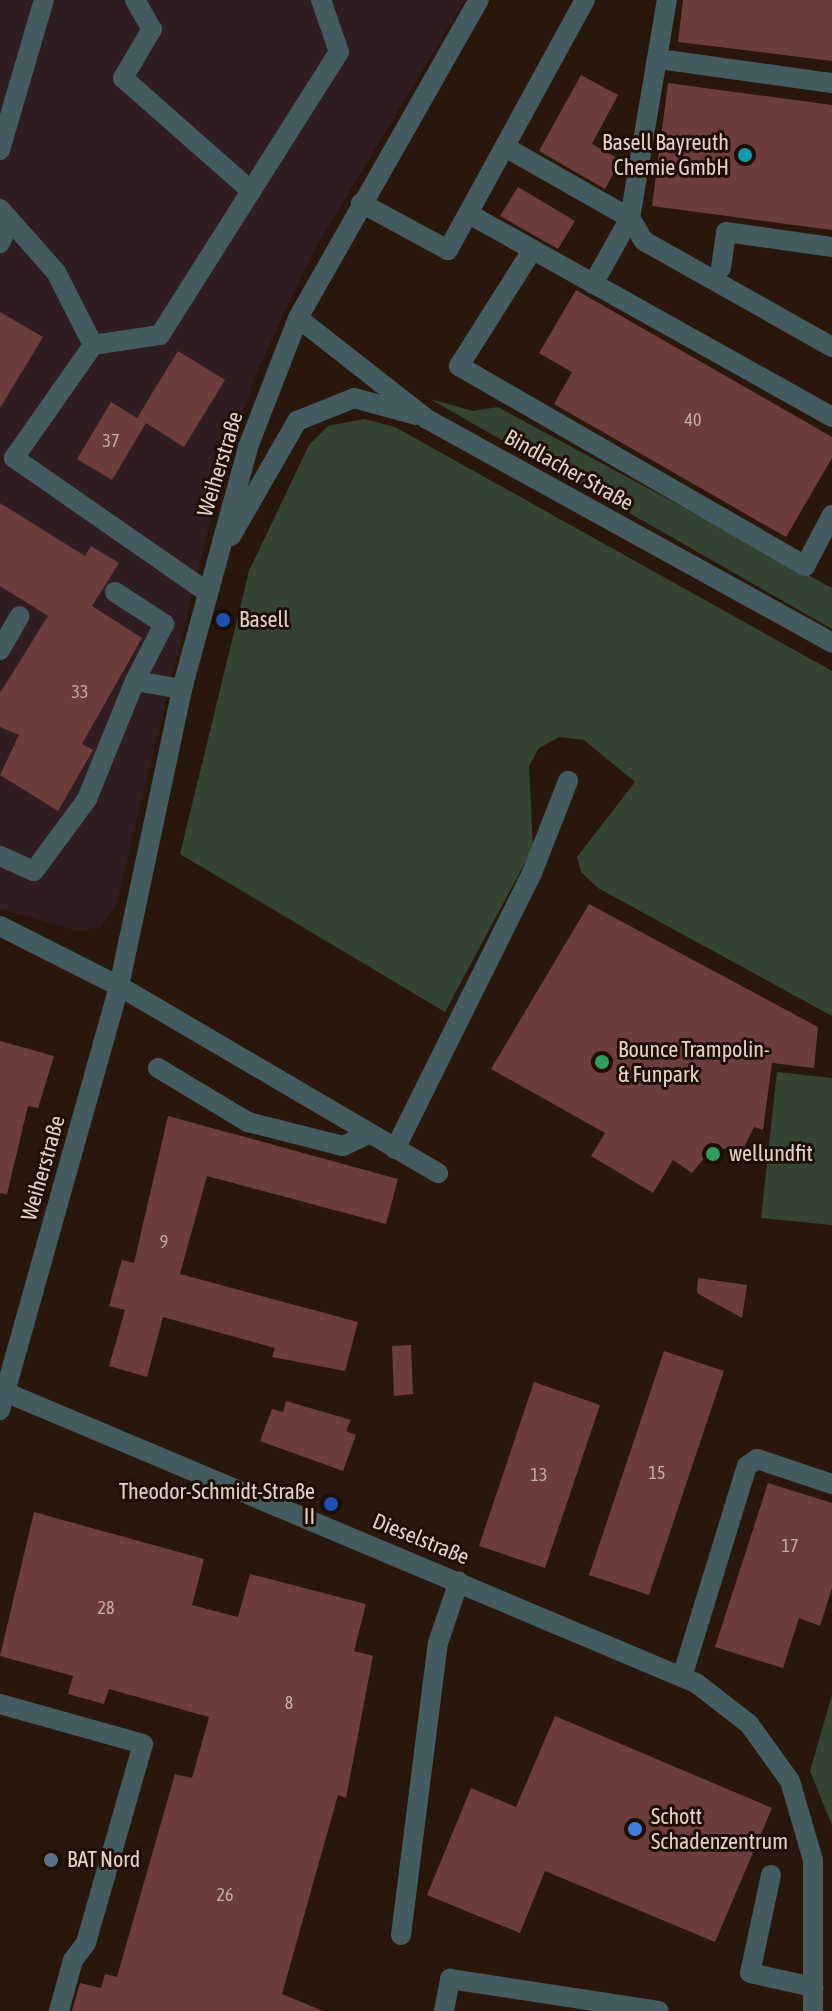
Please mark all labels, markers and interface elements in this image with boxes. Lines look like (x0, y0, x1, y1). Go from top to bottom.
place label: Basell Bayreuth Chemie GmbH (602, 129, 729, 180)
marker: Basell Bayreuth Chemie GmbH (736, 146, 754, 164)
street label: Weiherstraße (192, 408, 248, 520)
house number: 40 (685, 409, 701, 431)
street label: Bindlacher Straße (500, 424, 638, 516)
house number: 37 (103, 430, 119, 452)
place label: Basell (239, 607, 289, 633)
marker: Basell (214, 611, 232, 629)
house number: 33 (72, 681, 88, 703)
place label: Bounce Trampolin- & Funpark (618, 1036, 769, 1088)
marker: Bounce Trampolin- & Funpark (593, 1053, 611, 1071)
street label: Weiherstraße (15, 1112, 71, 1224)
place label: wellundfit (729, 1141, 813, 1167)
marker: wellundfit (704, 1145, 722, 1163)
house number: 9 (160, 1231, 168, 1253)
house number: 15 (649, 1462, 665, 1484)
house number: 13 (531, 1464, 547, 1486)
place label: Theodor-Schmidt-Straße II (119, 1478, 315, 1530)
marker: Theodor-Schmidt-Straße II (322, 1495, 340, 1513)
street label: Dieselstraße (369, 1508, 473, 1570)
house number: 17 (782, 1535, 798, 1557)
house number: 28 (98, 1597, 114, 1619)
house number: 8 (285, 1692, 293, 1714)
place label: Schott Schadenzentrum (651, 1803, 788, 1854)
marker: Schott Schadenzentrum (626, 1820, 644, 1838)
place label: BAT Nord (67, 1847, 140, 1873)
marker: BAT Nord (42, 1851, 60, 1869)
house number: 26 (217, 1884, 233, 1906)

